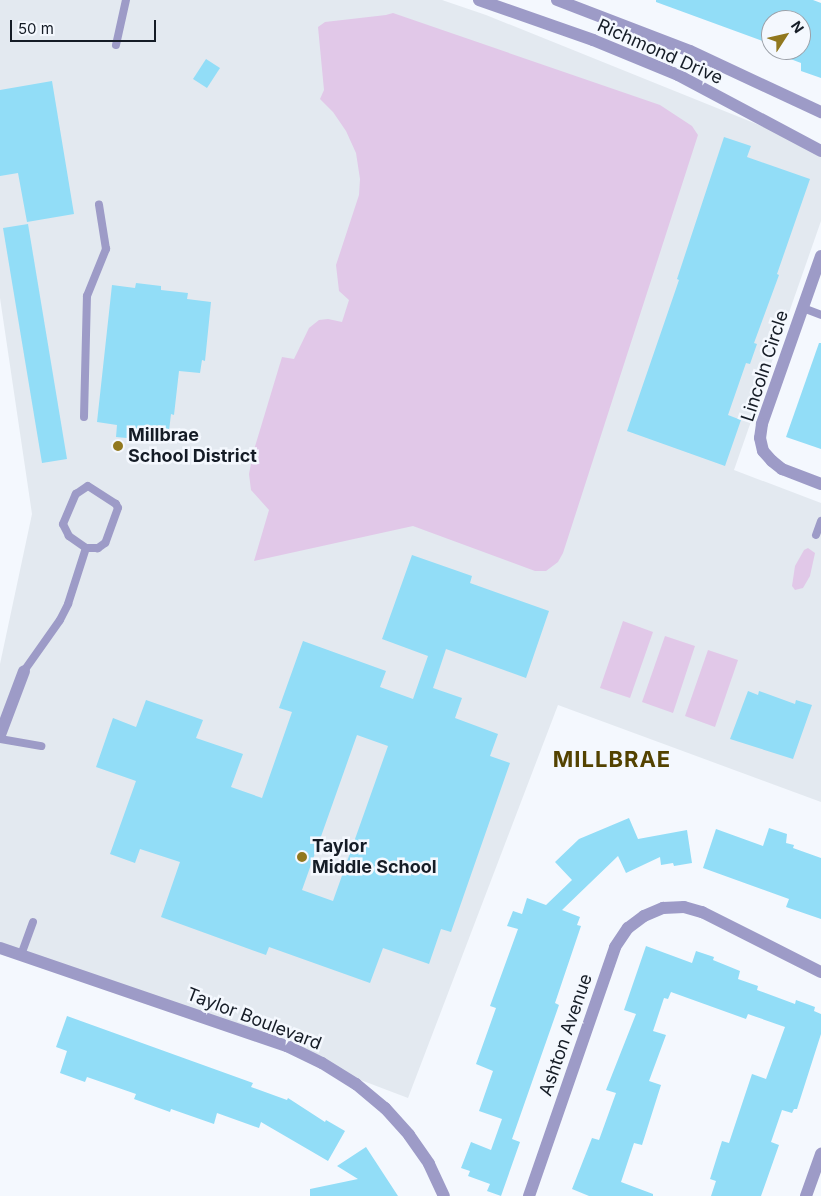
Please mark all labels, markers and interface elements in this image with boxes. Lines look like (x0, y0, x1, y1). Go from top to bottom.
scale bar (12, 10, 159, 42)
north arrow (761, 10, 811, 60)
street label: Richmond Drive (594, 15, 726, 89)
text: N (788, 17, 808, 36)
text: 50 m (18, 19, 54, 38)
street label: Lincoln Circle (737, 308, 793, 424)
place label: Millbrae School District (128, 425, 257, 468)
marker: Millbrae School District (112, 440, 124, 452)
district label: MILLBRAE (552, 747, 672, 773)
place label: Taylor Middle School (312, 836, 437, 879)
marker: Taylor Middle School (296, 851, 308, 863)
street label: Ashton Avenue (535, 971, 597, 1099)
street label: Taylor Boulevard (184, 983, 324, 1055)

